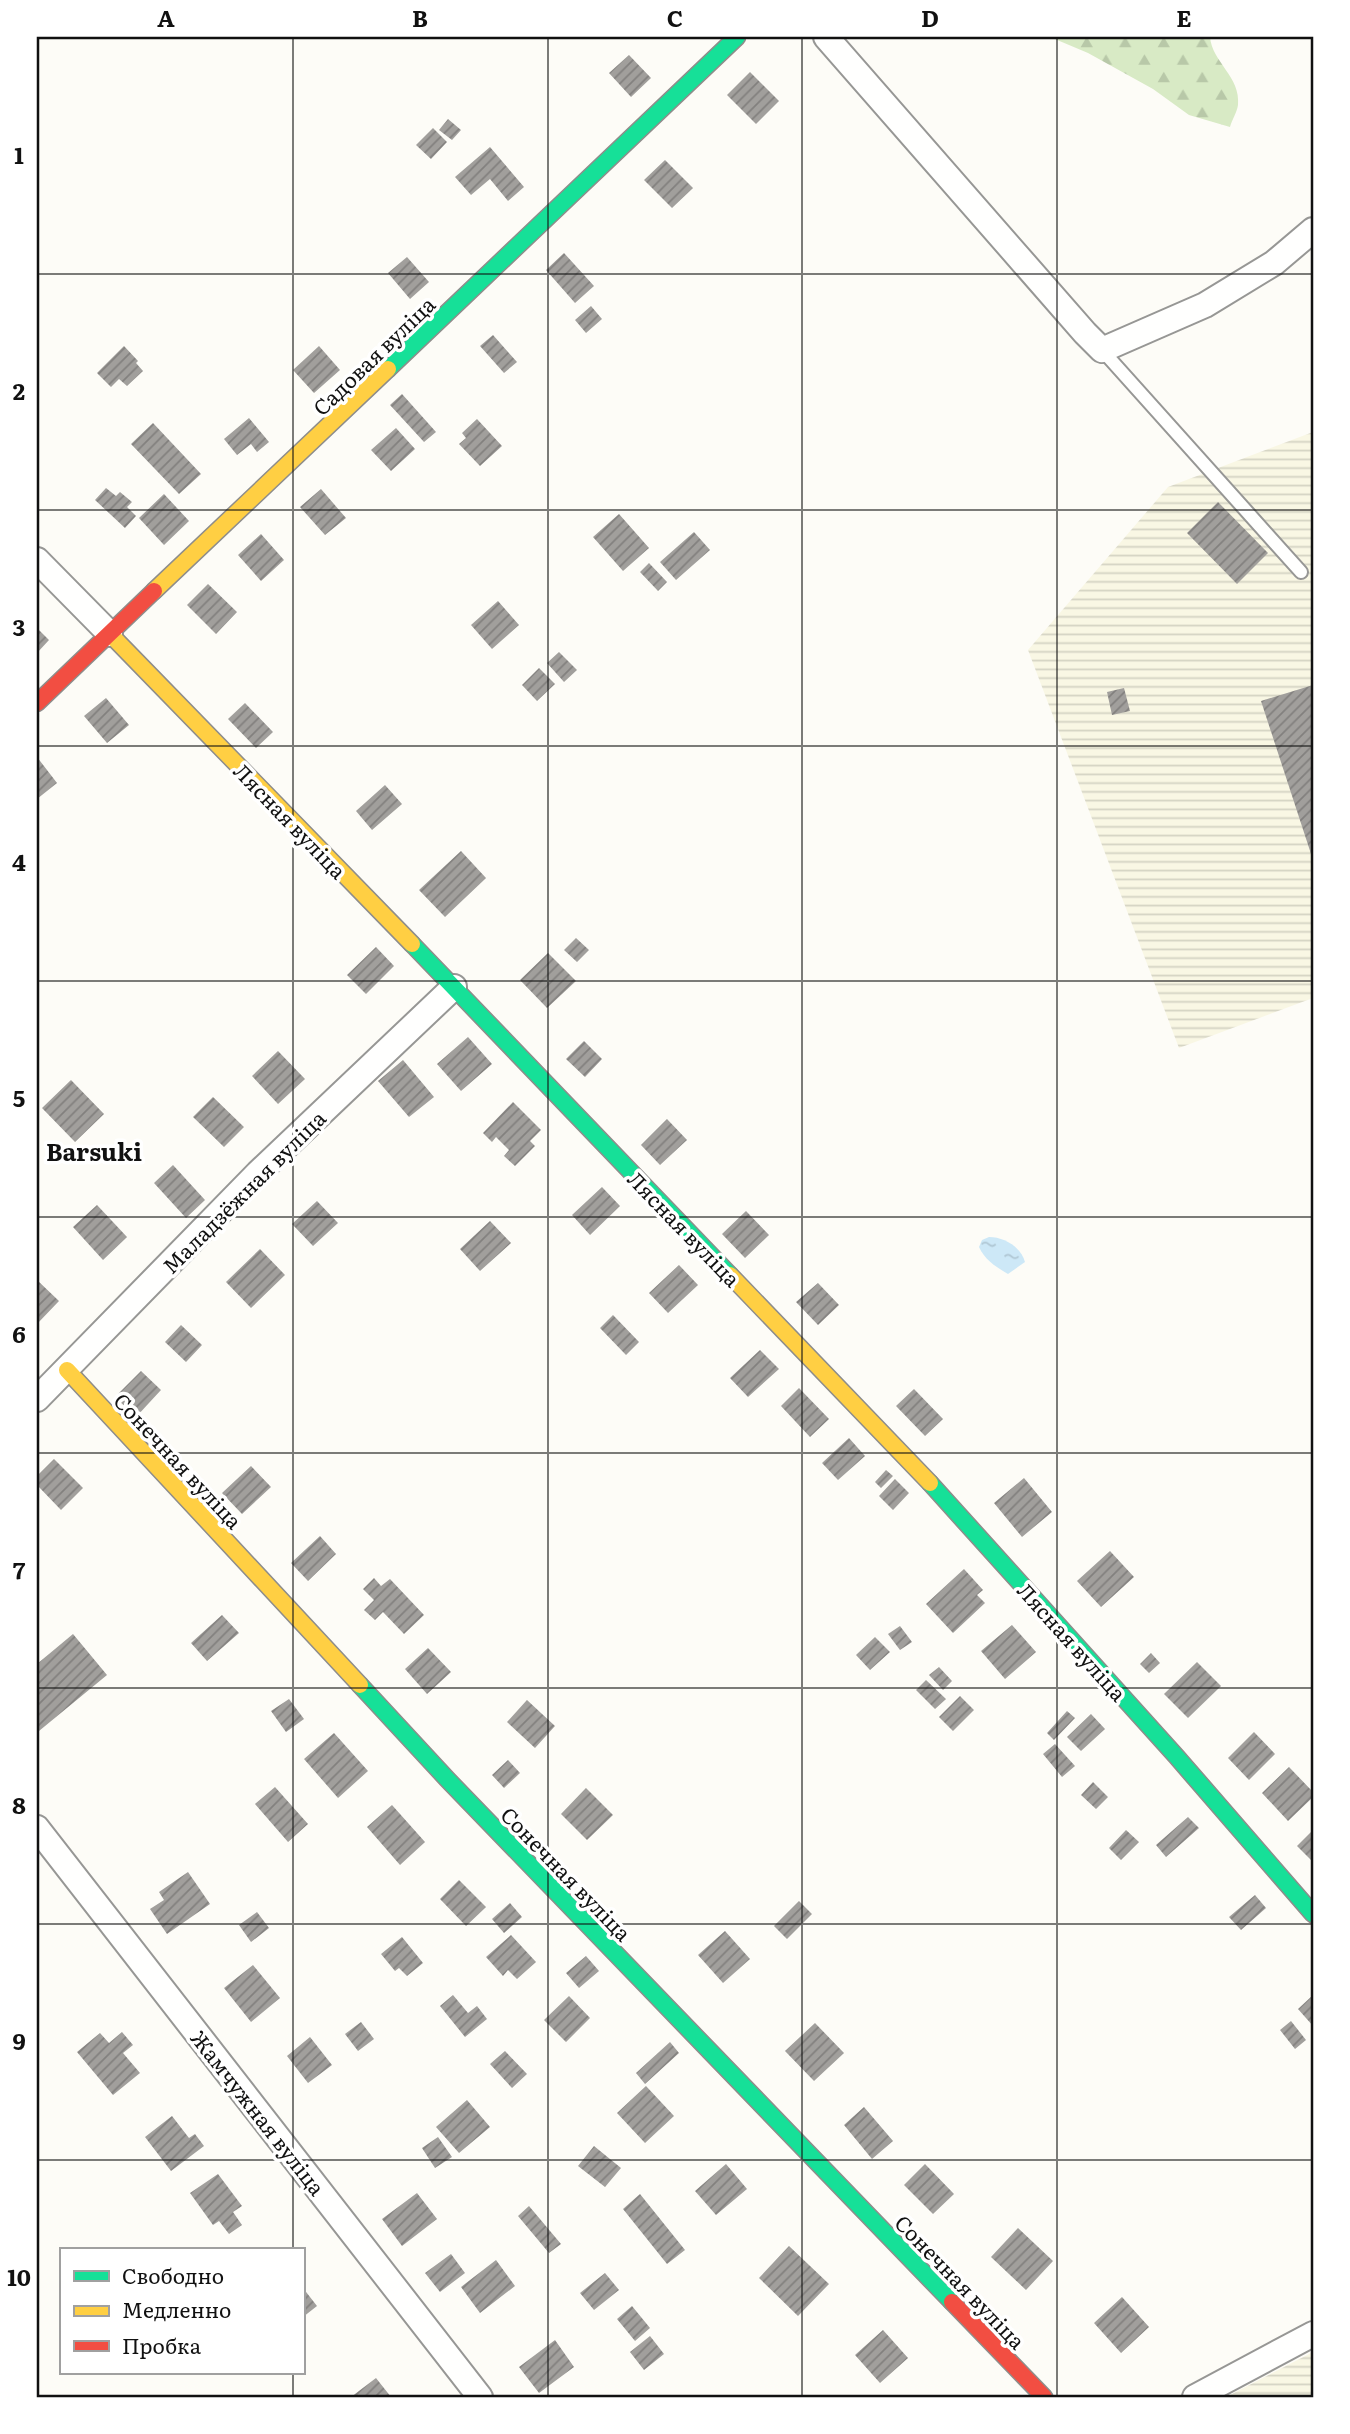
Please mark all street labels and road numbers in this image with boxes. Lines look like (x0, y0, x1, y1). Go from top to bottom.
street label: Садовая вуліца (305, 288, 442, 422)
street label: Лясная вуліца (228, 755, 355, 885)
street label: Маладзёжная вуліца (154, 1102, 332, 1280)
street label: Лясная вуліца (622, 1163, 749, 1293)
street label: Сонечная вуліца (108, 1385, 251, 1535)
street label: Лясная вуліца (1011, 1575, 1135, 1708)
street label: Сонечная вуліца (495, 1799, 640, 1948)
street label: Жамчужная вуліца (185, 2023, 334, 2202)
street label: Сонечная вуліца (889, 2207, 1034, 2356)

